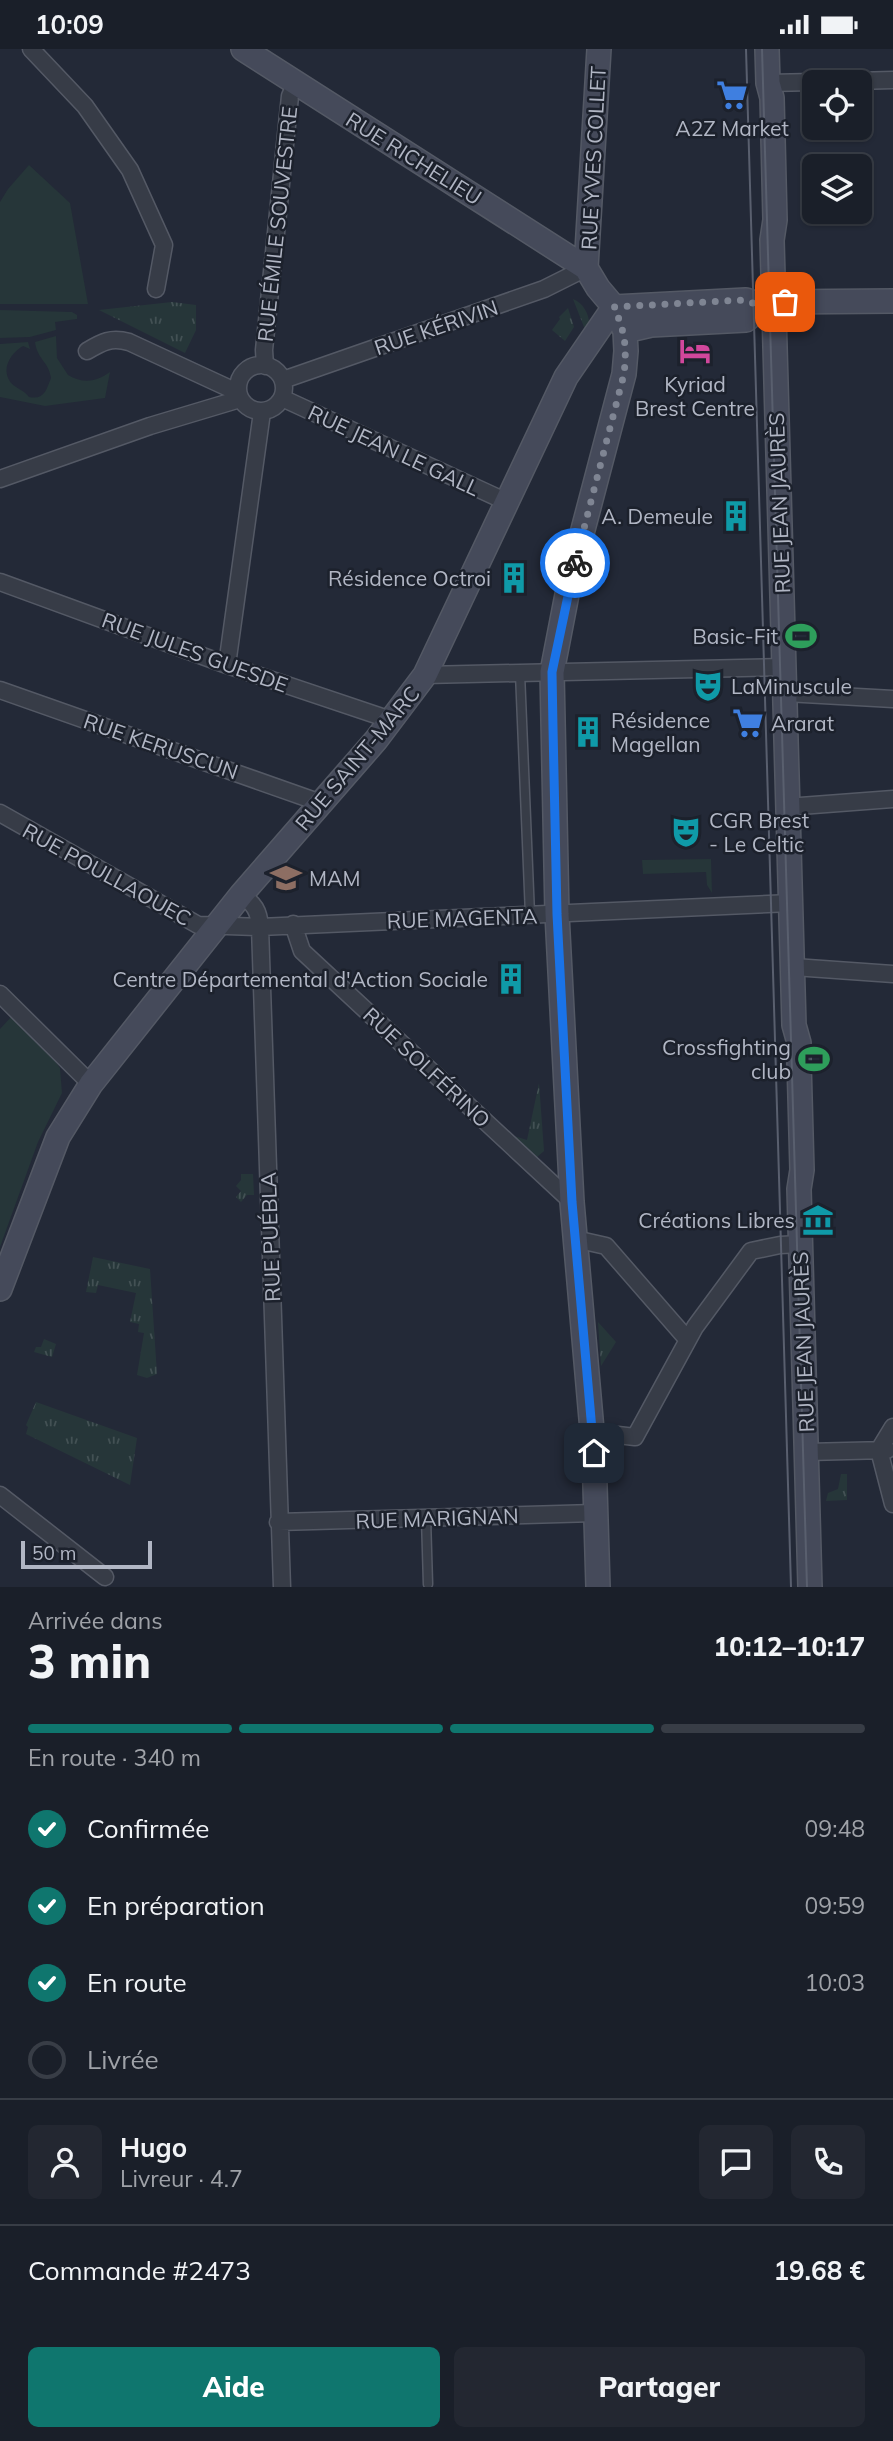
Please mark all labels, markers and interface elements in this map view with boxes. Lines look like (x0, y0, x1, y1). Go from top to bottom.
text: 10:09 (35, 8, 104, 41)
street label: RUE YVES COLLET (575, 65, 611, 250)
map controls (802, 70, 872, 224)
button: locate (802, 70, 872, 140)
supermarket icon: A2Z Market (715, 78, 749, 112)
street label: RUE ÉMILE SOUVESTRE (252, 105, 302, 343)
street label: RUE RICHELIEU (341, 106, 487, 210)
place label: A2Z Market (675, 115, 789, 141)
button: layers (802, 154, 872, 224)
pin (755, 272, 815, 332)
icon: bag (766, 283, 804, 321)
street label: RUE KÉRIVIN (371, 294, 501, 360)
hotel icon: Kyriad Brest Centre (678, 334, 712, 368)
place label: Kyriad Brest Centre (635, 371, 755, 421)
street label: RUE JEAN LE GALL (304, 399, 484, 501)
street label: RUE JEAN JAURÈS (763, 412, 795, 594)
building icon: A. Demeule (719, 499, 753, 533)
place label: A. Demeule (601, 503, 713, 529)
courier (540, 528, 610, 598)
icon: bike (556, 544, 594, 582)
building icon: Résidence Octroi (497, 561, 531, 595)
place label: Résidence Octroi (328, 565, 491, 591)
street label: RUE JULES GUESDE (98, 606, 292, 698)
sports icon: Basic-Fit (784, 619, 818, 653)
place label: Basic-Fit (692, 623, 778, 649)
theatre icon: LaMinuscule (691, 669, 725, 703)
place label: LaMinuscule (731, 673, 852, 699)
street label: RUE SAINT-MARC (289, 681, 425, 835)
supermarket icon: Ararat (731, 706, 765, 740)
street label: RUE KERUSCUN (80, 707, 242, 785)
place label: Résidence Magellan (611, 707, 710, 757)
place label: Ararat (771, 710, 834, 736)
building icon: Résidence Magellan (571, 715, 605, 749)
place label: CGR Brest - Le Celtic (709, 807, 809, 857)
theatre icon: CGR Brest - Le Celtic (669, 815, 703, 849)
street label: RUE POULLAOUEC (18, 817, 196, 931)
school or university icon: MAM (269, 861, 303, 895)
place label: MAM (309, 865, 360, 891)
street label: RUE MAGENTA (386, 902, 538, 934)
building icon: Centre Départemental d'Action Sociale (494, 962, 528, 996)
place label: Centre Départemental d'Action Sociale (113, 966, 488, 992)
street label: RUE SOLFÉRINO (358, 1001, 496, 1133)
place label: Crossfighting club (662, 1034, 791, 1084)
sports icon: Crossfighting club (797, 1042, 831, 1076)
street label: RUE PUÉBLA (255, 1171, 285, 1302)
museum icon: Créations Libres (801, 1203, 835, 1237)
place label: Créations Libres (638, 1207, 795, 1233)
street label: RUE JEAN JAURÈS (787, 1251, 819, 1433)
pin (564, 1423, 624, 1483)
icon: home (575, 1434, 613, 1472)
street label: RUE MARIGNAN (355, 1502, 519, 1534)
scale bar (21, 1538, 152, 1570)
text: 50 m (32, 1541, 76, 1565)
text: Arrivée dans (28, 1606, 163, 1635)
text: 10:12–10:17 (714, 1630, 865, 1663)
text: 3 min (28, 1632, 151, 1690)
text: En route · 340 m (28, 1743, 201, 1772)
icon: check (28, 1810, 66, 1848)
text: Confirmée (87, 1812, 209, 1845)
text: 09:48 (805, 1814, 865, 1843)
icon: check (28, 1887, 66, 1925)
text: En préparation (87, 1889, 265, 1922)
text: 09:59 (805, 1891, 865, 1920)
icon: check (28, 1964, 66, 2002)
text: En route (87, 1966, 187, 1999)
text: 10:03 (805, 1968, 865, 1997)
text: Livrée (87, 2043, 159, 2076)
button: person (28, 2125, 102, 2199)
button: chat (699, 2125, 773, 2199)
button: phone (791, 2125, 865, 2199)
text: Hugo (120, 2131, 187, 2164)
text: Livreur · 4.7 (120, 2164, 243, 2193)
text: Commande #2473 (28, 2254, 251, 2287)
text: 19.68 € (773, 2254, 865, 2287)
button: Aide (28, 2347, 440, 2427)
button: Partager (454, 2347, 865, 2427)

